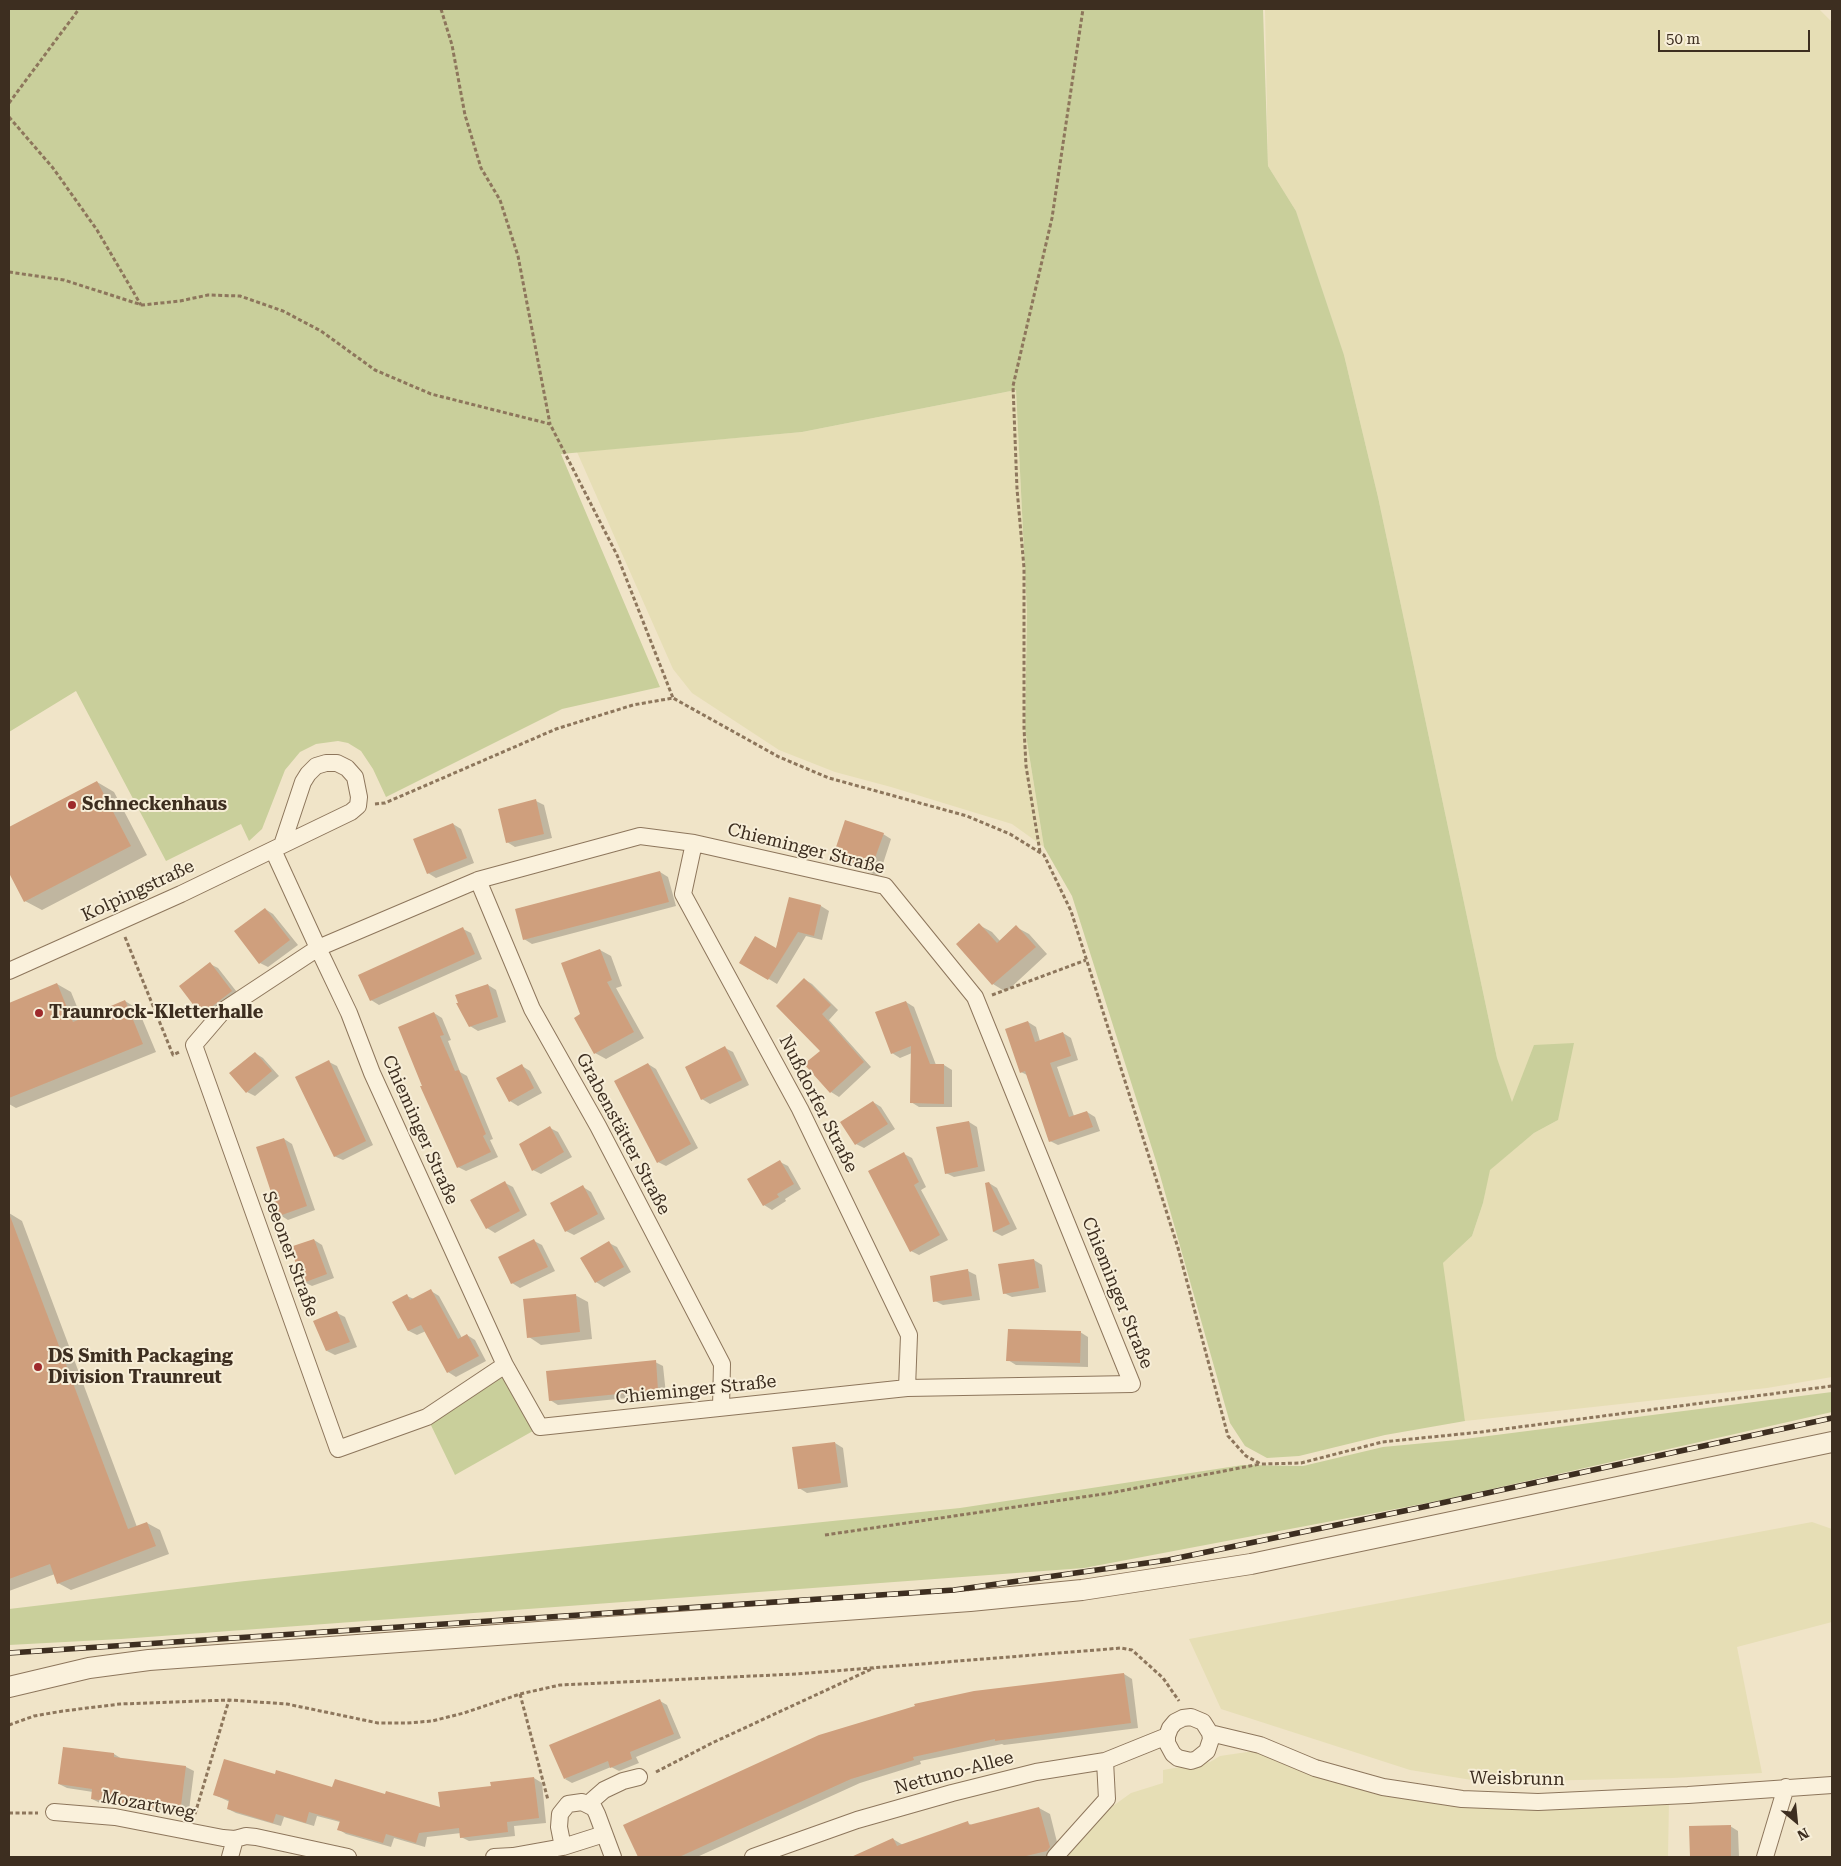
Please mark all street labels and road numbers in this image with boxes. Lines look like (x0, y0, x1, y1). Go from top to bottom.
street label: Chieminger Straße (725, 819, 887, 879)
street label: Kolpingstraße (78, 855, 198, 927)
street label: Nußdorfer Straße (774, 1032, 862, 1176)
street label: Grabenstätter Straße (571, 1049, 675, 1219)
street label: Chieminger Straße (377, 1052, 463, 1208)
street label: Seeoner Straße (257, 1188, 323, 1320)
street label: Chieminger Straße (1077, 1214, 1157, 1372)
street label: Chieminger Straße (615, 1371, 777, 1409)
street label: Nettuno-Allee (892, 1747, 1016, 1799)
street label: Weisbrunn (1469, 1767, 1565, 1791)
street label: Mozartweg (99, 1786, 197, 1824)

